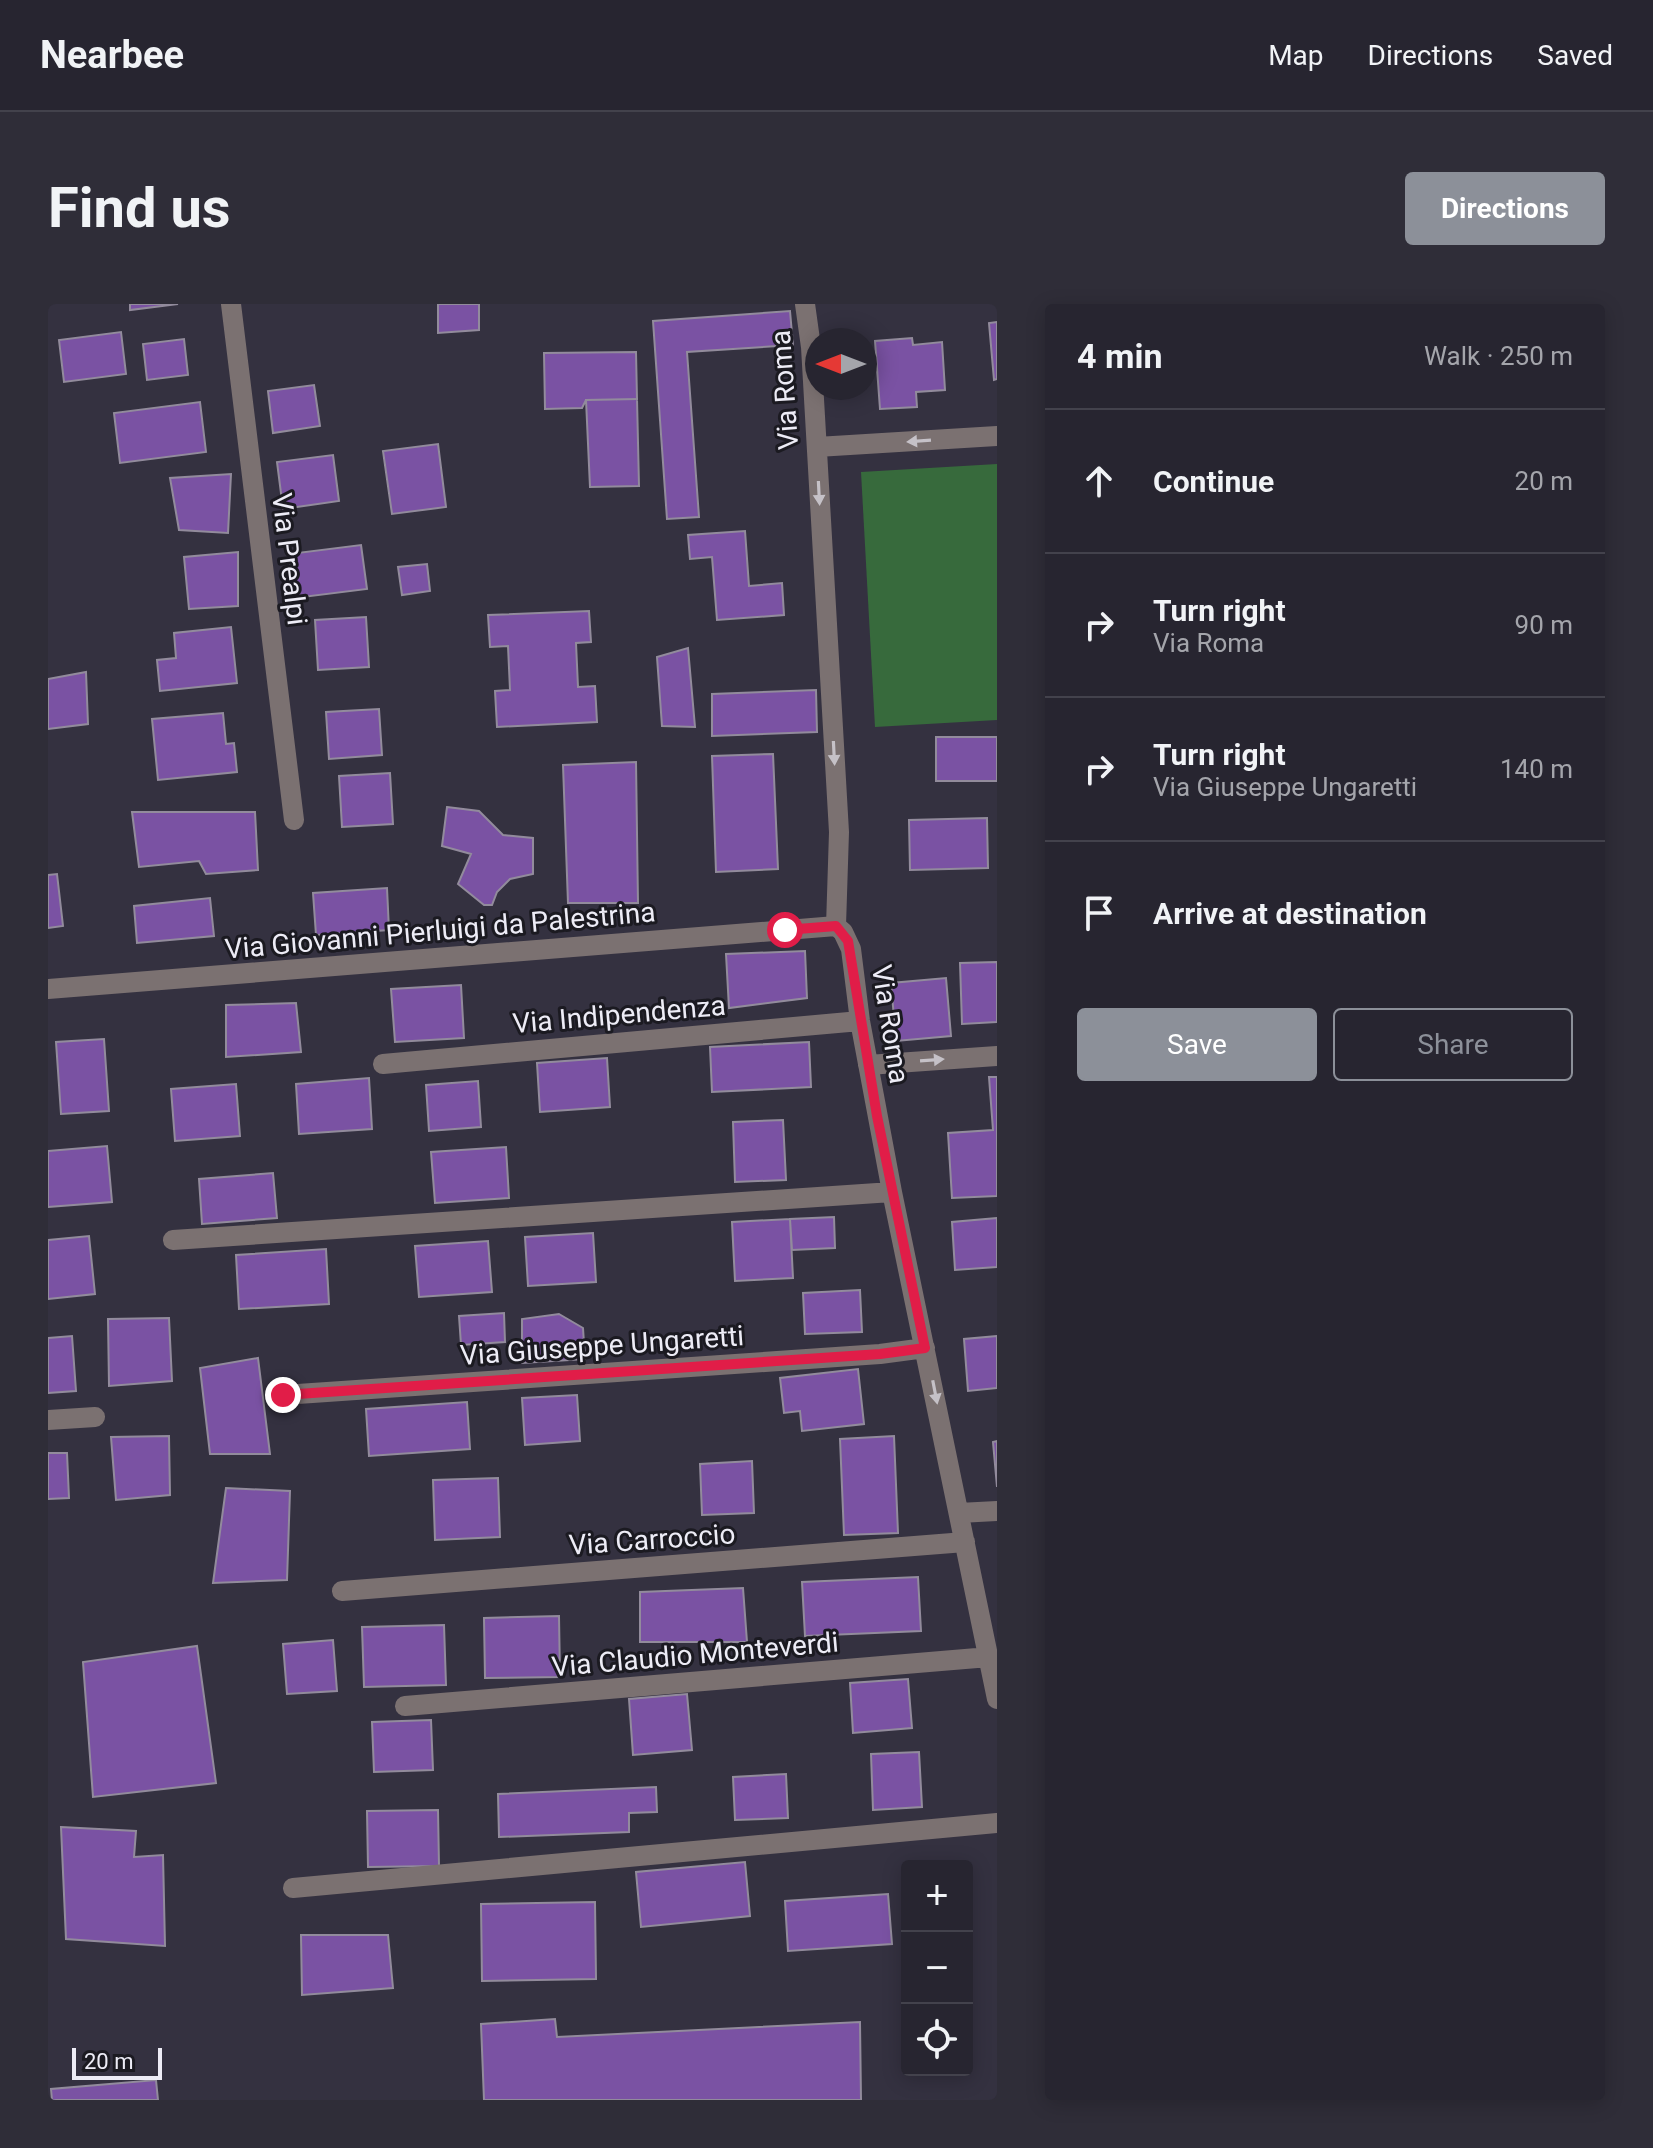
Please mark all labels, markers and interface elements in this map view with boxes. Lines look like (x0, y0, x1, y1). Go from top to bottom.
text: Nearbee (40, 33, 184, 77)
text: Map (1268, 39, 1324, 72)
text: Directions (1368, 39, 1493, 72)
text: Saved (1537, 39, 1613, 72)
button: Directions (1405, 172, 1605, 245)
text: Find us (48, 175, 231, 241)
north arrow (805, 328, 877, 400)
street label: Via Roma (764, 329, 805, 451)
text: 4 min (1077, 336, 1162, 376)
text: Walk · 250 m (1424, 341, 1573, 371)
one-way arrow (906, 435, 931, 448)
icon: ahead (1077, 459, 1121, 503)
text: Continue (1153, 464, 1274, 499)
text: 20 m (1515, 466, 1573, 496)
one-way arrow (813, 481, 826, 506)
street label: Via Prealpi (265, 491, 314, 627)
text: Turn right (1153, 593, 1286, 628)
icon: right (1077, 603, 1121, 647)
text: 90 m (1515, 610, 1573, 640)
text: Via Roma (1153, 628, 1264, 658)
text: Turn right (1153, 737, 1286, 772)
one-way arrow (828, 741, 841, 766)
icon: right (1077, 747, 1121, 791)
text: 140 m (1500, 754, 1573, 784)
text: Via Giuseppe Ungaretti (1153, 772, 1417, 802)
icon: arrive (1077, 891, 1121, 935)
street label: Via Giovanni Pierluigi da Palestrina (223, 895, 657, 966)
text: Arrive at destination (1153, 896, 1427, 931)
route start (767, 912, 803, 948)
street label: Via Roma (865, 962, 916, 1086)
street label: Via Indipendenza (511, 989, 727, 1040)
button: Save (1077, 1008, 1317, 1081)
button: Share (1333, 1008, 1573, 1081)
one-way arrow (920, 1053, 945, 1066)
street label: Via Giuseppe Ungaretti (459, 1319, 745, 1372)
route end (265, 1377, 301, 1413)
one-way arrow (929, 1379, 941, 1404)
street label: Via Carroccio (568, 1517, 736, 1562)
street label: Via Claudio Monteverdi (550, 1626, 840, 1683)
map controls (901, 1860, 973, 2076)
button: + (901, 1860, 973, 1932)
button: − (901, 1932, 973, 2004)
button: locate (901, 2004, 973, 2076)
scale bar (72, 2044, 162, 2080)
text: 20 m (84, 2049, 133, 2074)

